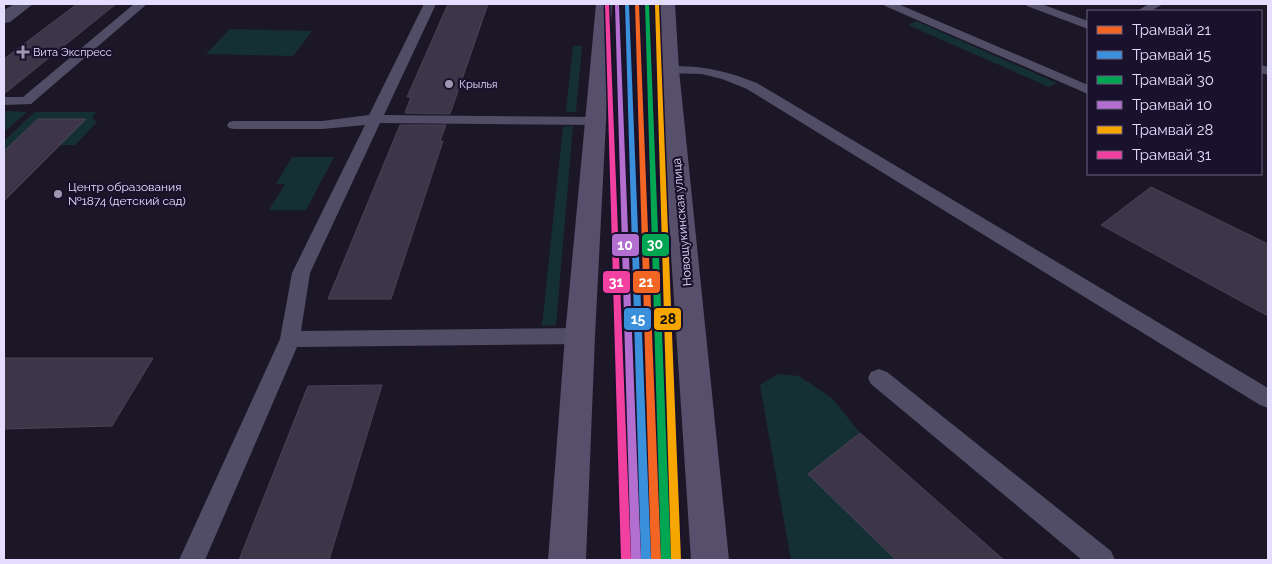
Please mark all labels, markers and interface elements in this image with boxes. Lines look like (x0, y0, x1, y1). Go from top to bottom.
legend (1087, 10, 1262, 175)
text: Трамвай 21 (1132, 21, 1212, 39)
marker: Вита Экспресс (17, 46, 29, 58)
place label: Вита Экспресс (33, 46, 112, 59)
text: Трамвай 15 (1132, 46, 1211, 64)
text: Трамвай 30 (1132, 71, 1214, 89)
marker: Крылья (443, 78, 455, 90)
place label: Крылья (459, 78, 498, 91)
text: Трамвай 10 (1132, 96, 1212, 114)
text: Трамвай 28 (1132, 121, 1214, 139)
text: Трамвай 31 (1132, 146, 1212, 164)
street label: Новощукинская улица (669, 157, 695, 287)
place label: Центр образования №1874 (детский сад) (68, 180, 186, 208)
marker: Центр образования №1874 (детский сад) (52, 188, 64, 200)
line badge: 10 (611, 233, 640, 257)
line badge: 30 (641, 233, 670, 257)
text: 30 (647, 236, 663, 252)
text: 10 (617, 237, 633, 253)
line badge: 31 (602, 270, 631, 294)
line badge: 21 (632, 270, 661, 294)
text: 31 (609, 274, 623, 290)
text: 21 (639, 274, 653, 290)
line badge: 15 (623, 307, 652, 331)
line badge: 28 (653, 307, 682, 331)
text: 15 (631, 311, 646, 327)
text: 28 (660, 311, 676, 327)

